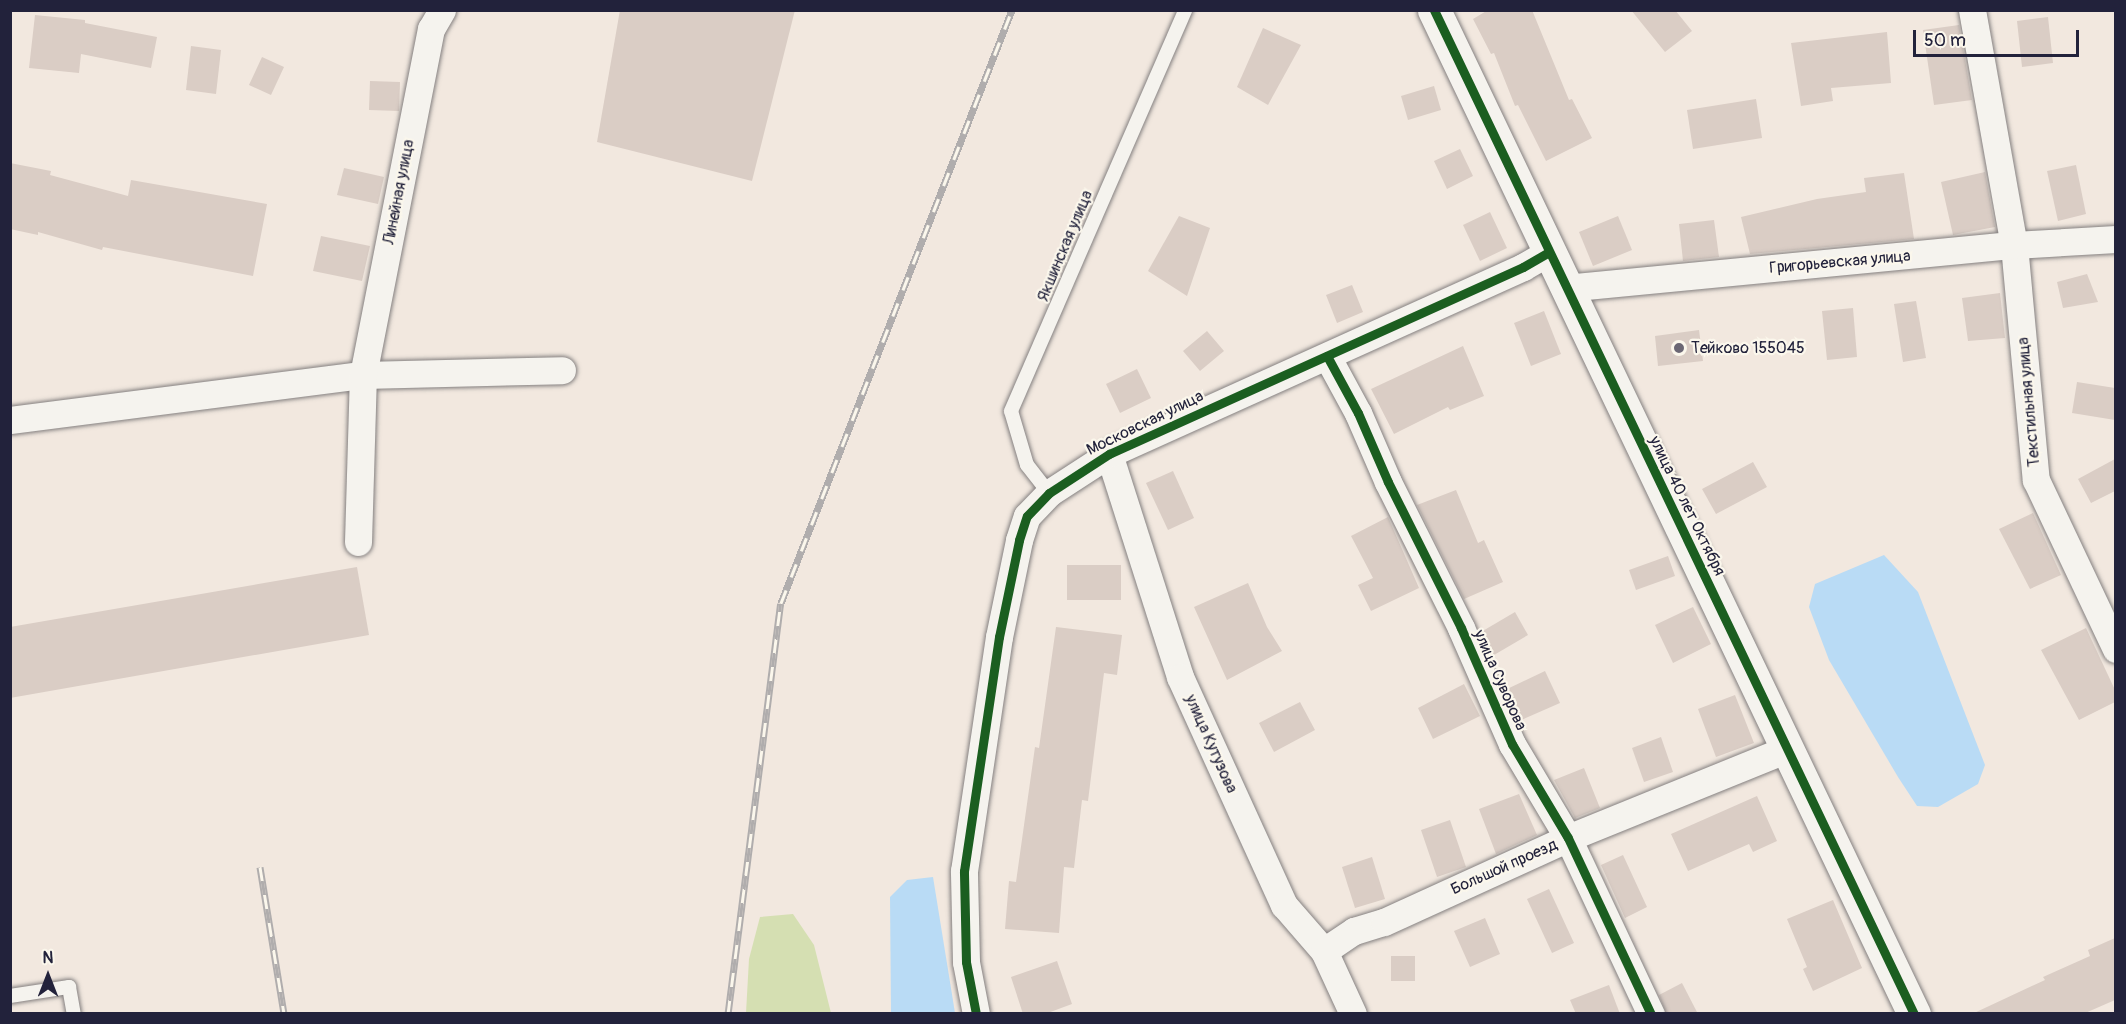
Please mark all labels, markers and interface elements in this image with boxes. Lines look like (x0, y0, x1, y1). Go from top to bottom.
scale bar (1916, 18, 2082, 56)
text: 50 m (1924, 29, 1966, 52)
street label: Линейная улица (379, 138, 419, 246)
street label: Якшинская улица (1033, 188, 1097, 304)
street label: Григорьевская улица (1769, 246, 1911, 278)
street label: Текстильная улица (2014, 336, 2044, 468)
place label: Тейково 155045 (1691, 338, 1805, 358)
marker: Тейково 155045 (1672, 341, 1686, 355)
street label: Московская улица (1083, 386, 1207, 460)
street label: улица 40 лет Октября (1645, 433, 1729, 579)
street label: улица Суворова (1469, 627, 1531, 733)
street label: улица Кутузова (1181, 692, 1241, 796)
street label: Большой проезд (1448, 835, 1560, 899)
north arrow (18, 946, 78, 1006)
text: N (43, 948, 53, 968)

